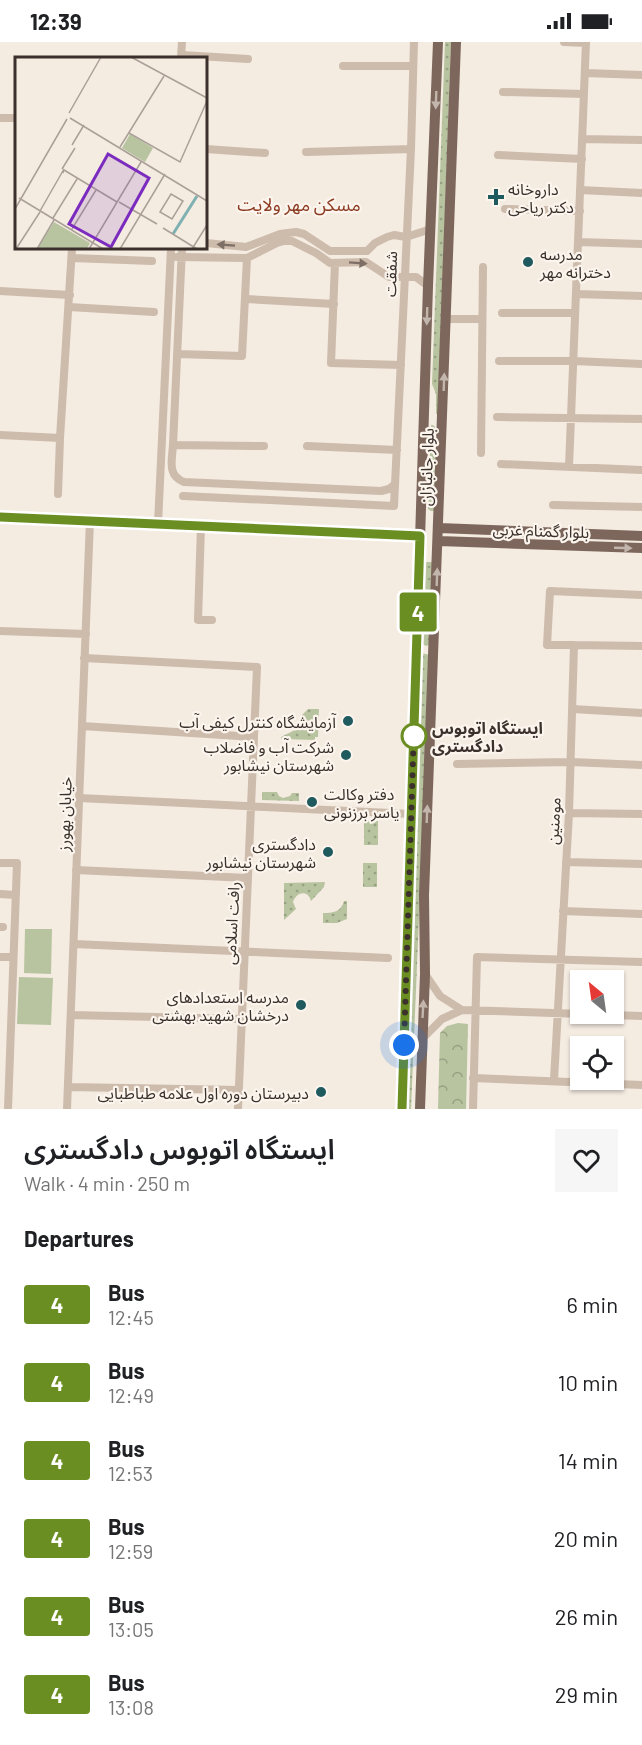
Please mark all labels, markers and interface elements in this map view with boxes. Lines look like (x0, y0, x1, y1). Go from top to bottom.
text: 12:39 (30, 8, 82, 34)
inset map (15, 57, 207, 249)
one-way arrow (432, 91, 441, 110)
place label: داروخانه دکتر ریاحی (508, 179, 574, 217)
marker: داروخانه دکتر ریاحی (489, 190, 503, 204)
district label: مسکن مهر ولایت (237, 193, 361, 216)
one-way arrow (216, 240, 235, 250)
place label: مدرسه دخترانه مهر (539, 244, 611, 282)
street label: شفقت (380, 251, 400, 297)
marker: مدرسه دخترانه مهر (521, 255, 535, 269)
one-way arrow (349, 258, 368, 268)
one-way arrow (422, 307, 432, 326)
one-way arrow (439, 372, 449, 391)
street label: بلوار جانبازان (415, 428, 438, 506)
street label: بلوار گمنام غربی (492, 519, 590, 545)
one-way arrow (613, 543, 632, 552)
one-way arrow (432, 567, 442, 586)
line badge: 4 (398, 592, 438, 632)
text: 4 (412, 600, 424, 625)
place label: آزمایشگاه کنترل کیفی آب (179, 712, 337, 733)
marker: آزمایشگاه کنترل کیفی آب (341, 714, 355, 728)
place label: ایستگاه اتوبوس دادگستری (432, 718, 543, 756)
marker: ایستگاه اتوبوس دادگستری (401, 723, 427, 749)
place label: شرکت آب و فاضلاب شهرستان نیشابور (204, 737, 334, 775)
marker: شرکت آب و فاضلاب شهرستان نیشابور (339, 748, 353, 762)
street label: خیابان بهورز (53, 776, 76, 853)
place label: دفتر وکالت یاسر برزنونی (324, 784, 400, 822)
marker: دفتر وکالت یاسر برزنونی (305, 795, 319, 809)
street label: مومنین (542, 797, 565, 845)
one-way arrow (423, 804, 432, 823)
place label: دادگستری شهرستان نیشابور (205, 834, 316, 872)
marker: دادگستری شهرستان نیشابور (321, 845, 335, 859)
street label: رافت اسلامی (219, 881, 244, 965)
north arrow (570, 970, 624, 1024)
map controls (570, 970, 624, 1090)
place label: مدرسه استعدادهای درخشان شهید بهشتی (152, 987, 289, 1025)
marker: مدرسه استعدادهای درخشان شهید بهشتی (294, 998, 308, 1012)
one-way arrow (418, 999, 427, 1018)
your location (389, 1030, 419, 1060)
button: locate (570, 1036, 624, 1090)
place label: دبیرستان دوره اول علامه طباطبایی (97, 1083, 309, 1104)
marker: دبیرستان دوره اول علامه طباطبایی (314, 1085, 328, 1099)
button: heart (555, 1129, 618, 1192)
text: ایستگاه اتوبوس دادگستری (24, 1131, 335, 1165)
text: Walk · 4 min · 250 m (24, 1171, 190, 1195)
text: Departures (24, 1225, 134, 1251)
text: Bus (108, 1279, 145, 1305)
text: 6 min (567, 1291, 618, 1317)
text: 4 (51, 1292, 63, 1317)
text: 12:45 (108, 1305, 154, 1329)
text: Bus (108, 1357, 145, 1383)
text: 10 min (558, 1369, 618, 1395)
text: 4 (51, 1370, 63, 1395)
text: 12:49 (108, 1383, 154, 1407)
text: Bus (108, 1435, 145, 1461)
text: 14 min (558, 1447, 618, 1473)
text: 4 (51, 1448, 63, 1473)
text: 12:53 (108, 1461, 153, 1485)
text: Bus (108, 1513, 145, 1539)
text: 20 min (554, 1525, 618, 1551)
text: 4 (51, 1526, 63, 1551)
text: 12:59 (108, 1539, 153, 1563)
text: Bus (108, 1591, 145, 1617)
text: 26 min (555, 1603, 618, 1629)
text: 4 (51, 1604, 63, 1629)
text: 13:05 (108, 1617, 154, 1641)
text: Bus (108, 1669, 145, 1695)
text: 29 min (555, 1681, 618, 1707)
text: 4 (51, 1682, 63, 1707)
text: 13:08 (108, 1695, 154, 1719)

